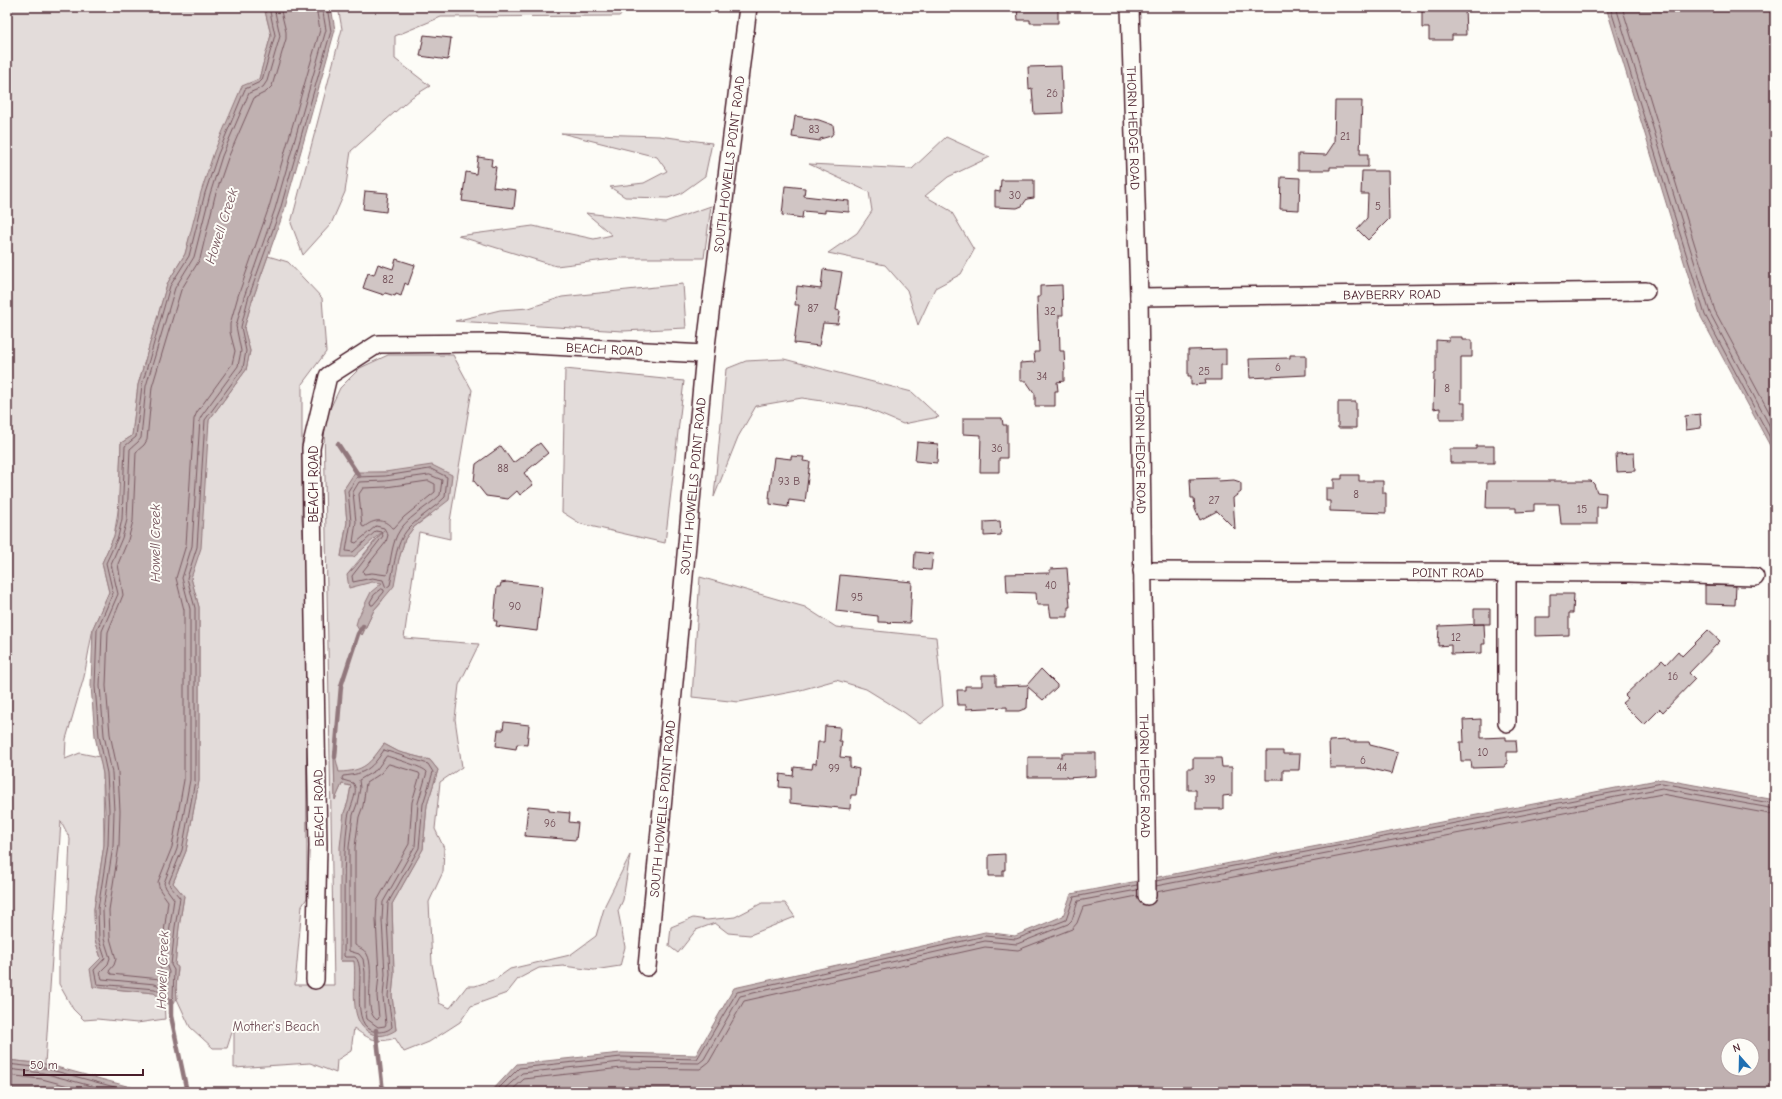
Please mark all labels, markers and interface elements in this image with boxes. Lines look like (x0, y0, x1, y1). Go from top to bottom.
street label: THORN HEDGE ROAD (1124, 66, 1143, 190)
street label: SOUTH HOWELLS POINT ROAD (711, 75, 747, 254)
house number: 26 (1046, 87, 1058, 100)
house number: 83 (808, 123, 820, 136)
house number: 21 (1340, 130, 1350, 143)
water label: Howell Creek (201, 186, 242, 266)
house number: 30 (1009, 189, 1021, 202)
house number: 5 (1375, 200, 1381, 213)
house number: 82 (382, 273, 394, 286)
street label: BAYBERRY ROAD (1343, 286, 1441, 303)
house number: 87 (808, 302, 818, 315)
house number: 32 (1044, 305, 1056, 318)
street label: BEACH ROAD (566, 340, 643, 359)
house number: 6 (1275, 361, 1281, 374)
house number: 25 (1198, 365, 1210, 378)
house number: 34 (1037, 370, 1047, 383)
house number: 8 (1444, 382, 1450, 395)
street label: THORN HEDGE ROAD (1132, 390, 1149, 514)
street label: SOUTH HOWELLS POINT ROAD (677, 397, 709, 576)
house number: 36 (991, 442, 1003, 455)
street label: BEACH ROAD (306, 446, 321, 522)
house number: 88 (497, 462, 509, 475)
house number: 93 B (778, 475, 800, 488)
house number: 8 (1353, 488, 1359, 501)
house number: 27 (1209, 494, 1219, 507)
house number: 15 (1577, 503, 1587, 516)
water label: Howell Creek (147, 504, 164, 582)
street label: POINT ROAD (1412, 565, 1484, 580)
house number: 40 (1045, 579, 1057, 592)
house number: 95 (851, 591, 863, 604)
house number: 90 (509, 600, 521, 613)
house number: 12 (1451, 631, 1461, 644)
house number: 16 (1668, 670, 1678, 683)
street label: THORN HEDGE ROAD (1137, 714, 1153, 838)
street label: SOUTH HOWELLS POINT ROAD (647, 719, 678, 898)
house number: 10 (1477, 746, 1489, 759)
house number: 6 (1360, 754, 1366, 767)
house number: 44 (1057, 761, 1067, 774)
house number: 99 (828, 762, 840, 775)
street label: BEACH ROAD (310, 769, 327, 847)
house number: 39 (1204, 773, 1216, 786)
house number: 96 (544, 817, 556, 830)
water label: Howell Creek (153, 930, 172, 1009)
park label: Mother's Beach (233, 1019, 319, 1034)
north arrow (1720, 1037, 1760, 1077)
text: N (1731, 1041, 1742, 1055)
scale bar (24, 1051, 143, 1077)
text: 50 m (30, 1058, 58, 1072)

